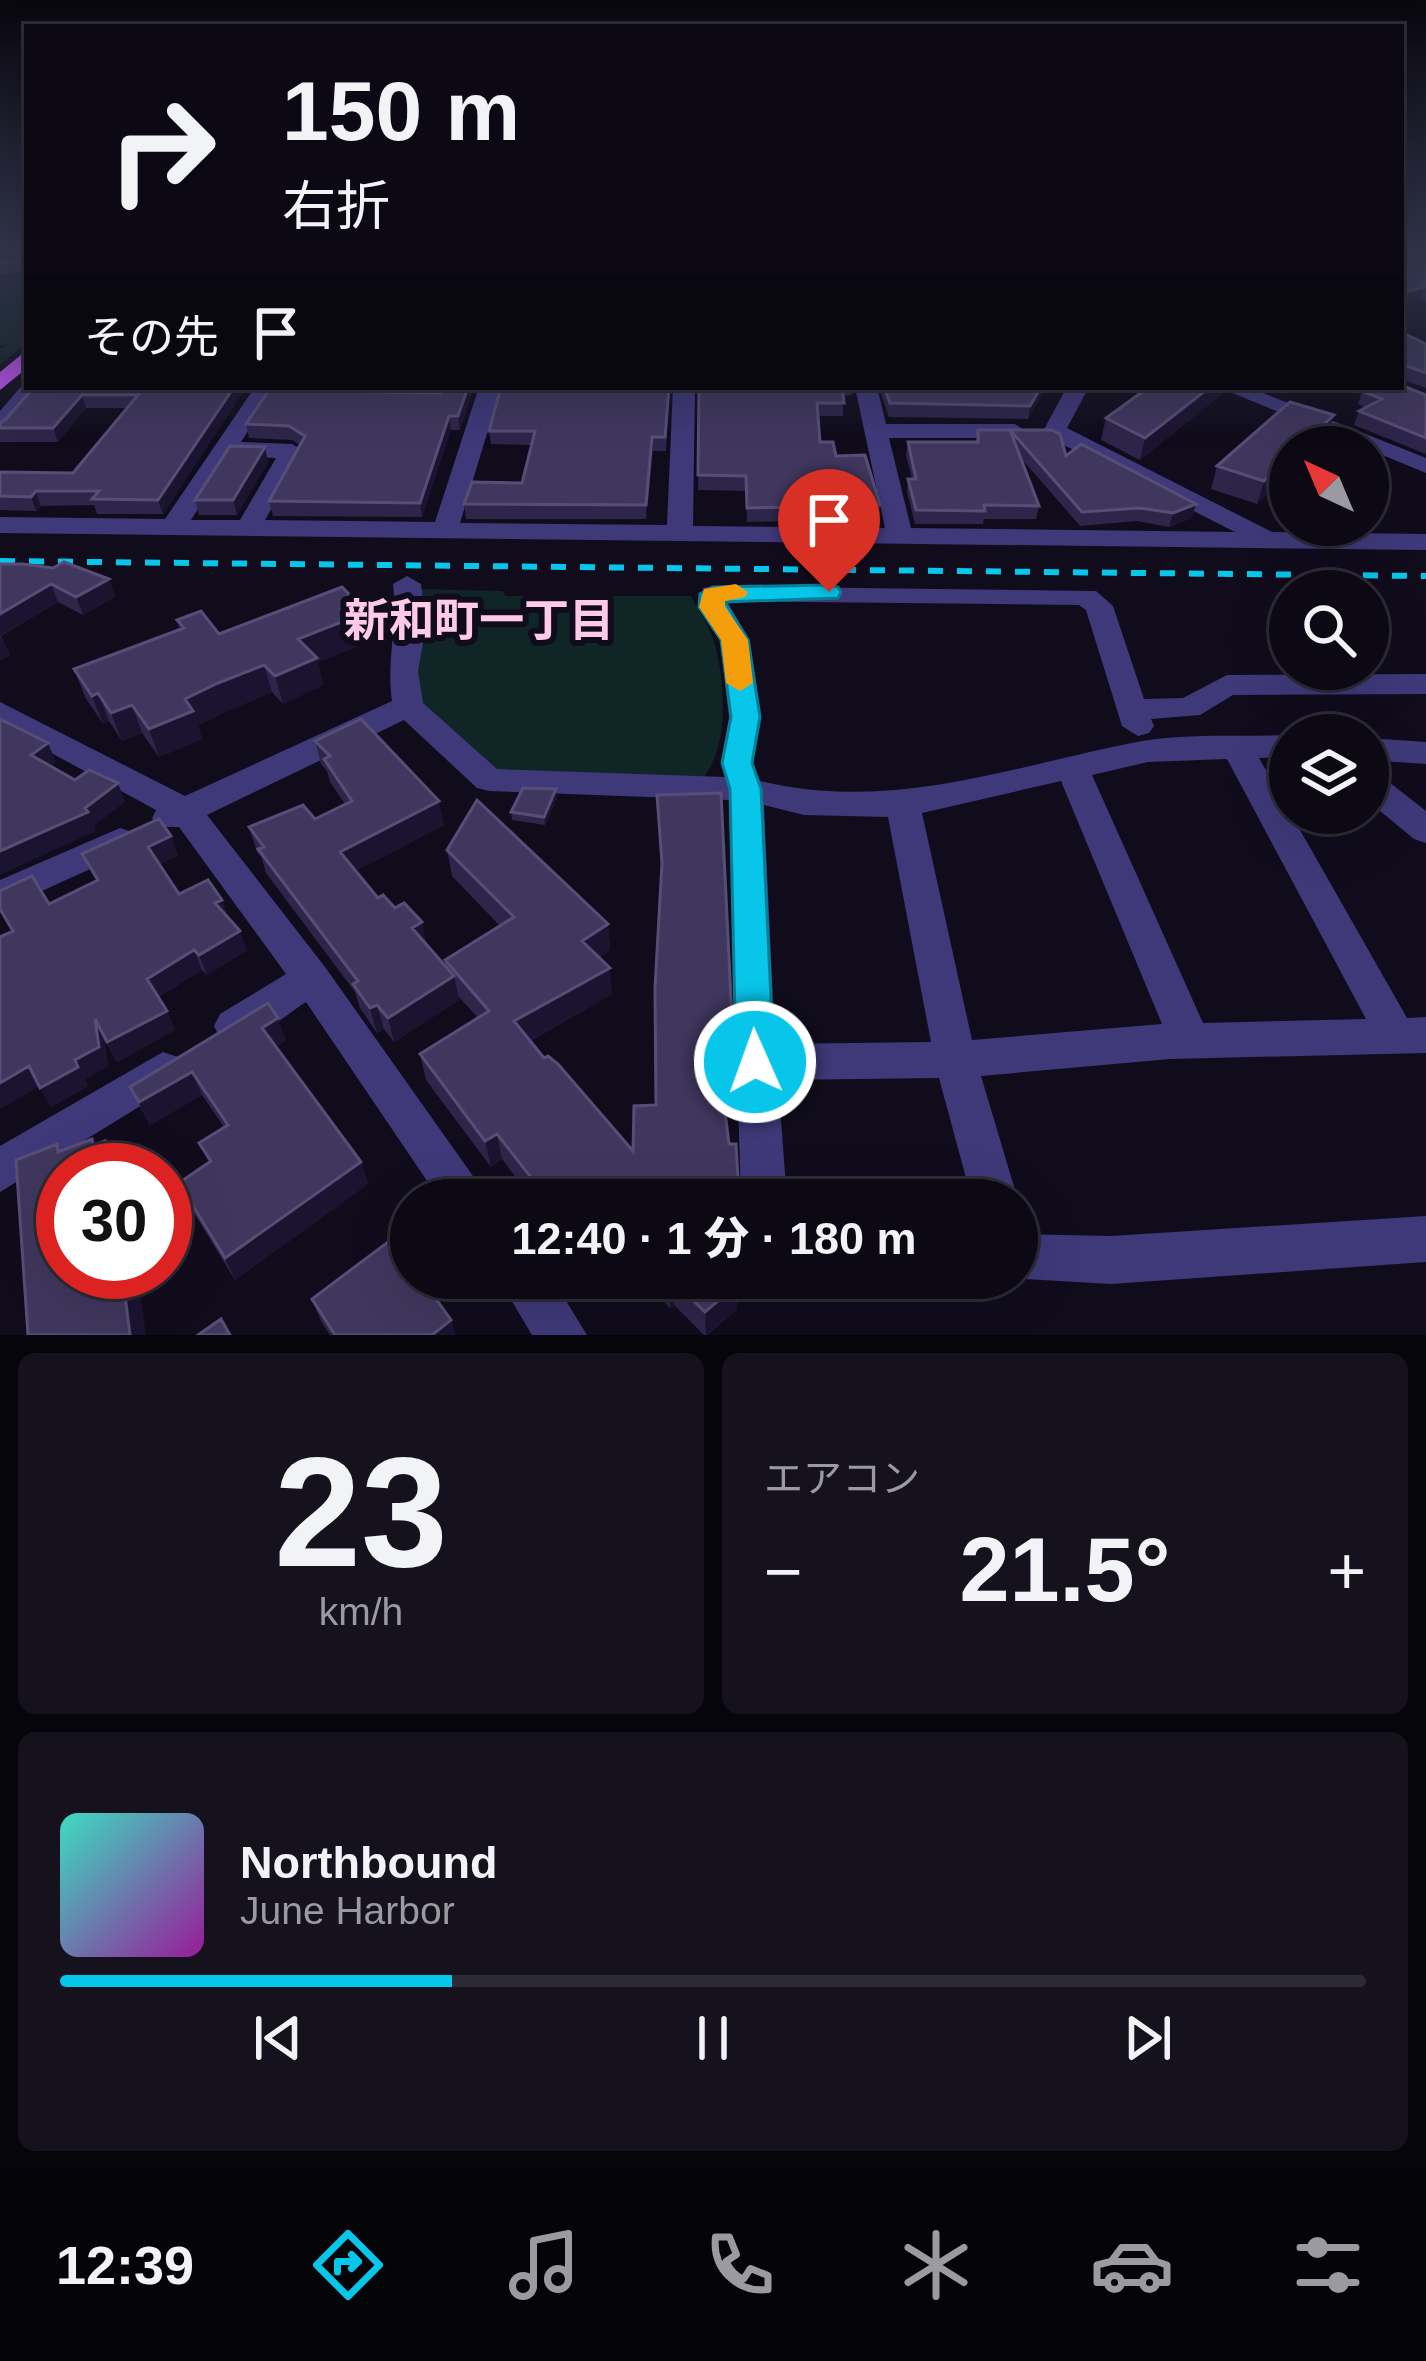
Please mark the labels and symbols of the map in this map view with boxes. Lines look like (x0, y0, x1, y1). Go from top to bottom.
north arrow (1269, 426, 1389, 546)
pin (778, 469, 880, 592)
district label: 新和町一丁目 (344, 595, 614, 646)
position arrow (692, 999, 818, 1125)
speed limit sign: 30 (36, 1143, 192, 1299)

